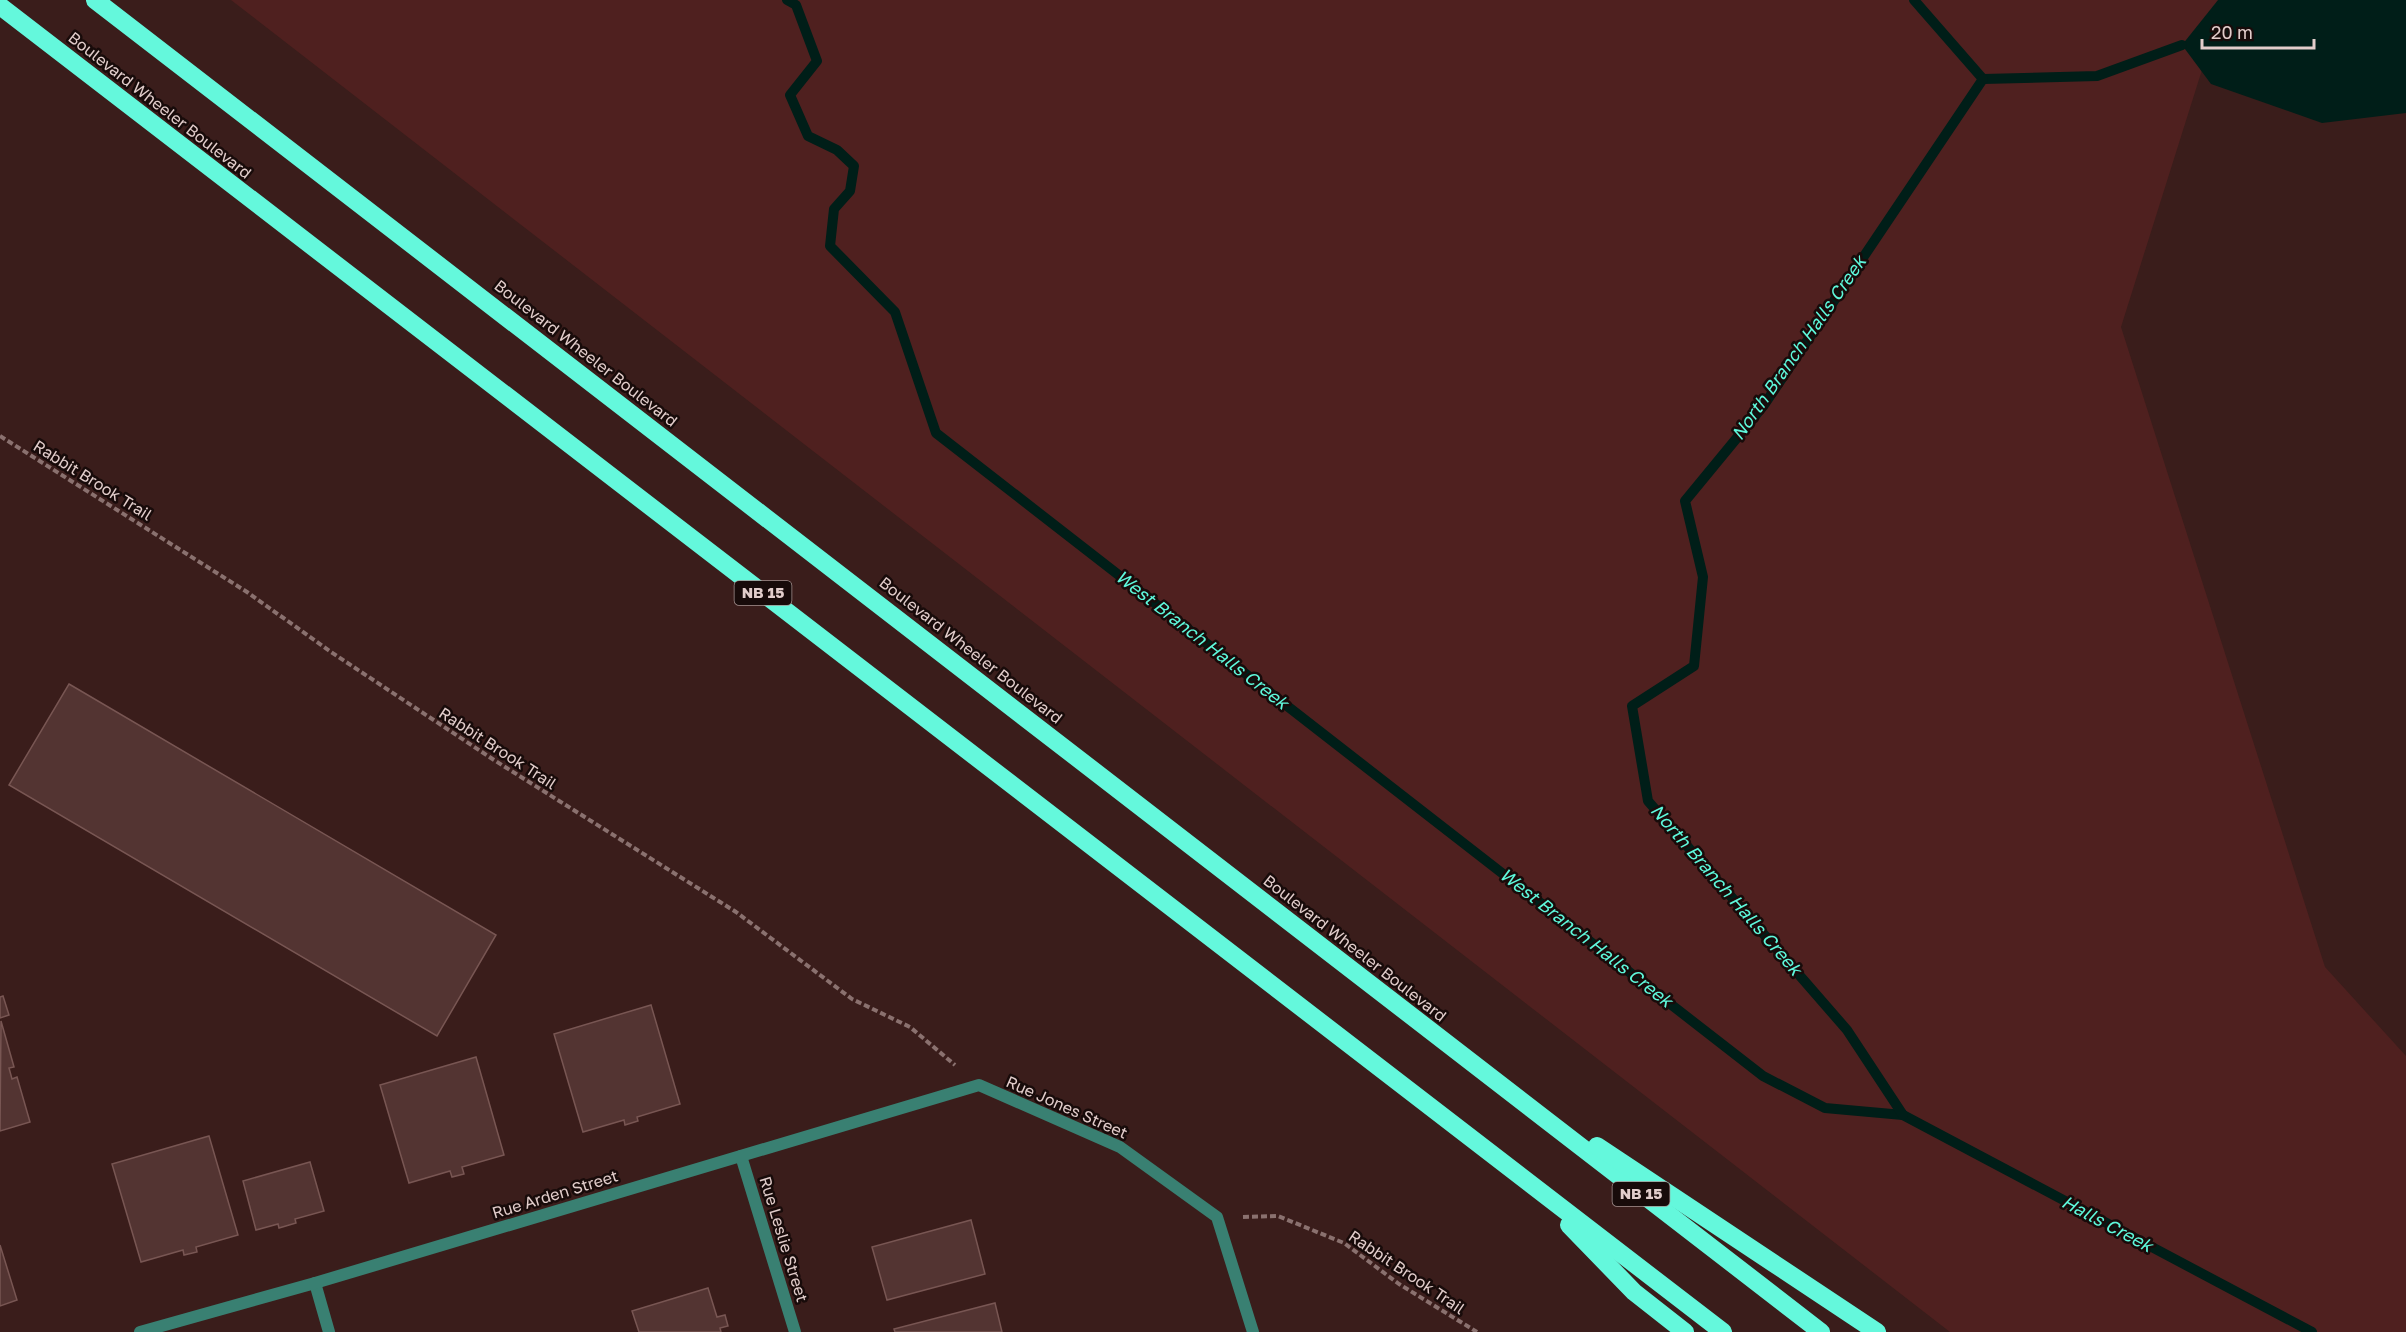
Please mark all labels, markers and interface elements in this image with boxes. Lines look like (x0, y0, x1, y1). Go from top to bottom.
scale bar (2202, 12, 2314, 50)
text: 20 m (2211, 21, 2253, 43)
street label: Boulevard Wheeler Boulevard (64, 27, 256, 183)
water label: North Branch Halls Creek (1726, 250, 1871, 444)
street label: Boulevard Wheeler Boulevard (490, 275, 682, 431)
street label: Rabbit Brook Trail (30, 435, 156, 525)
water label: West Branch Halls Creek (1112, 565, 1295, 715)
street label: Boulevard Wheeler Boulevard (875, 572, 1067, 728)
road number: NB 15 (734, 581, 792, 605)
street label: Rabbit Brook Trail (435, 703, 561, 793)
water label: North Branch Halls Creek (1646, 799, 1808, 981)
water label: West Branch Halls Creek (1496, 863, 1679, 1013)
street label: Boulevard Wheeler Boulevard (1259, 870, 1451, 1026)
street label: Rue Jones Street (1003, 1071, 1131, 1143)
street label: Rue Arden Street (490, 1165, 620, 1223)
street label: Rue Leslie Street (755, 1174, 813, 1304)
road number: NB 15 (1612, 1182, 1670, 1206)
water label: Halls Creek (2058, 1190, 2158, 1257)
street label: Rabbit Brook Trail (1345, 1226, 1469, 1318)

